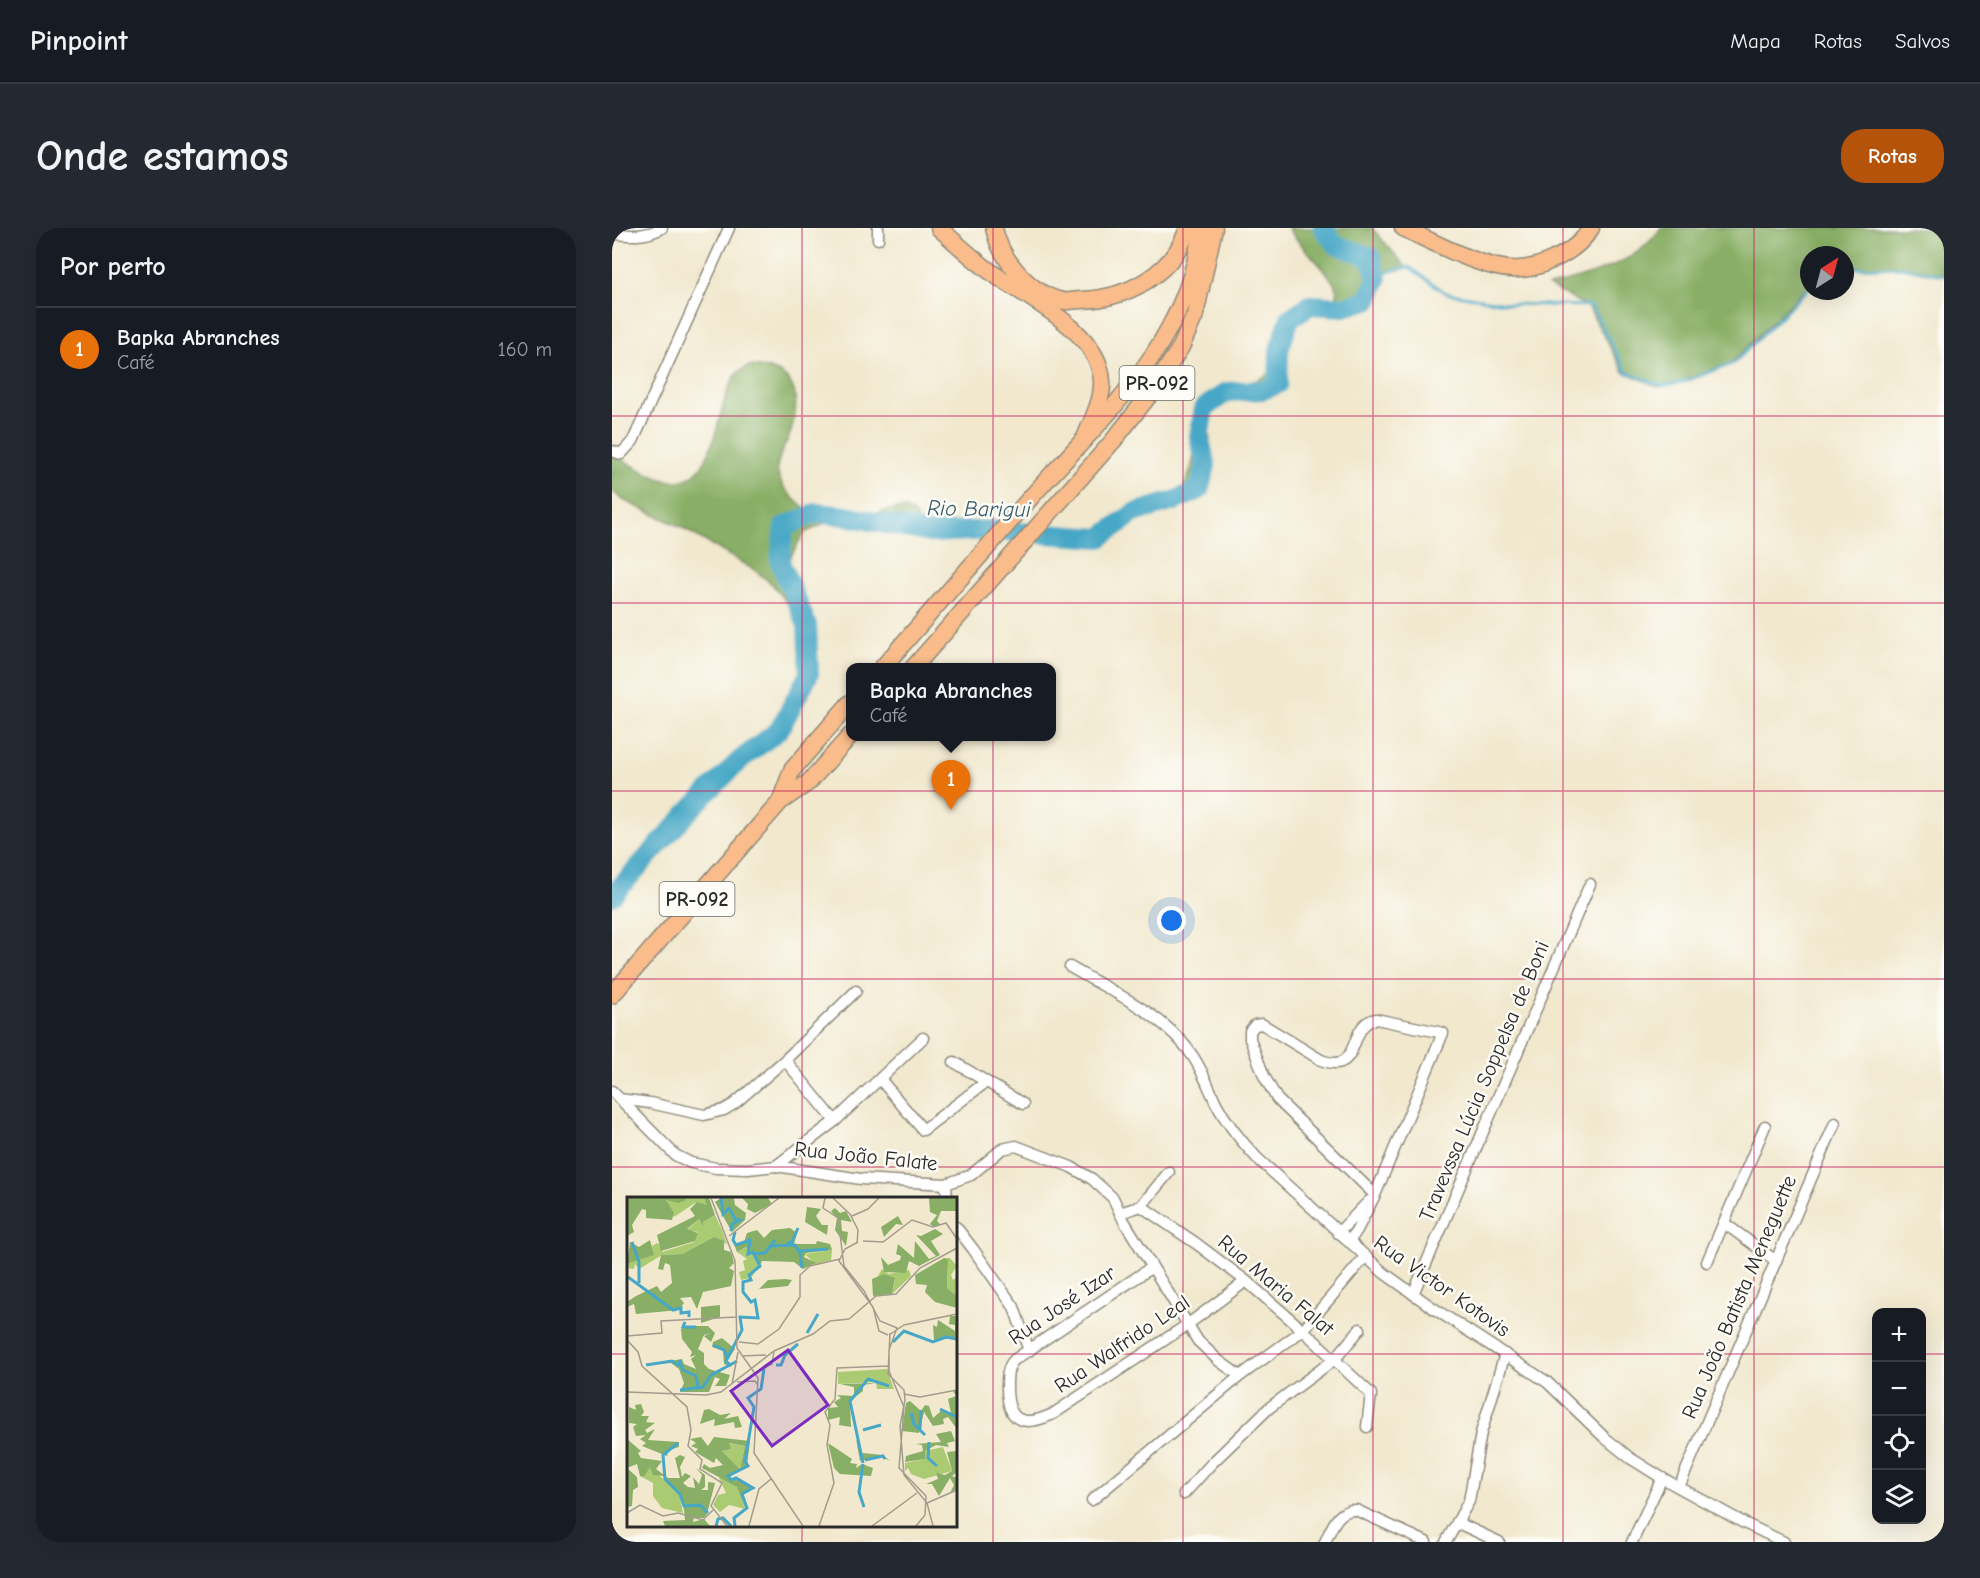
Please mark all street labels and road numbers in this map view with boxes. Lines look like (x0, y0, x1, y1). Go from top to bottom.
road number: PR-092 (1120, 366, 1194, 400)
road number: PR-092 (660, 882, 734, 916)
street label: Travevssa Lúcia Soppelsa de Boni (1414, 937, 1554, 1225)
street label: Rua João Falate (793, 1137, 939, 1175)
street label: Rua João Batista Meneguette (1677, 1172, 1801, 1422)
street label: Rua Maria Falat (1213, 1230, 1340, 1341)
street label: Rua Victor Kotovis (1369, 1230, 1515, 1342)
street label: Rua José Izar (1004, 1260, 1121, 1350)
street label: Rua Walfrido Leal (1050, 1290, 1194, 1398)

